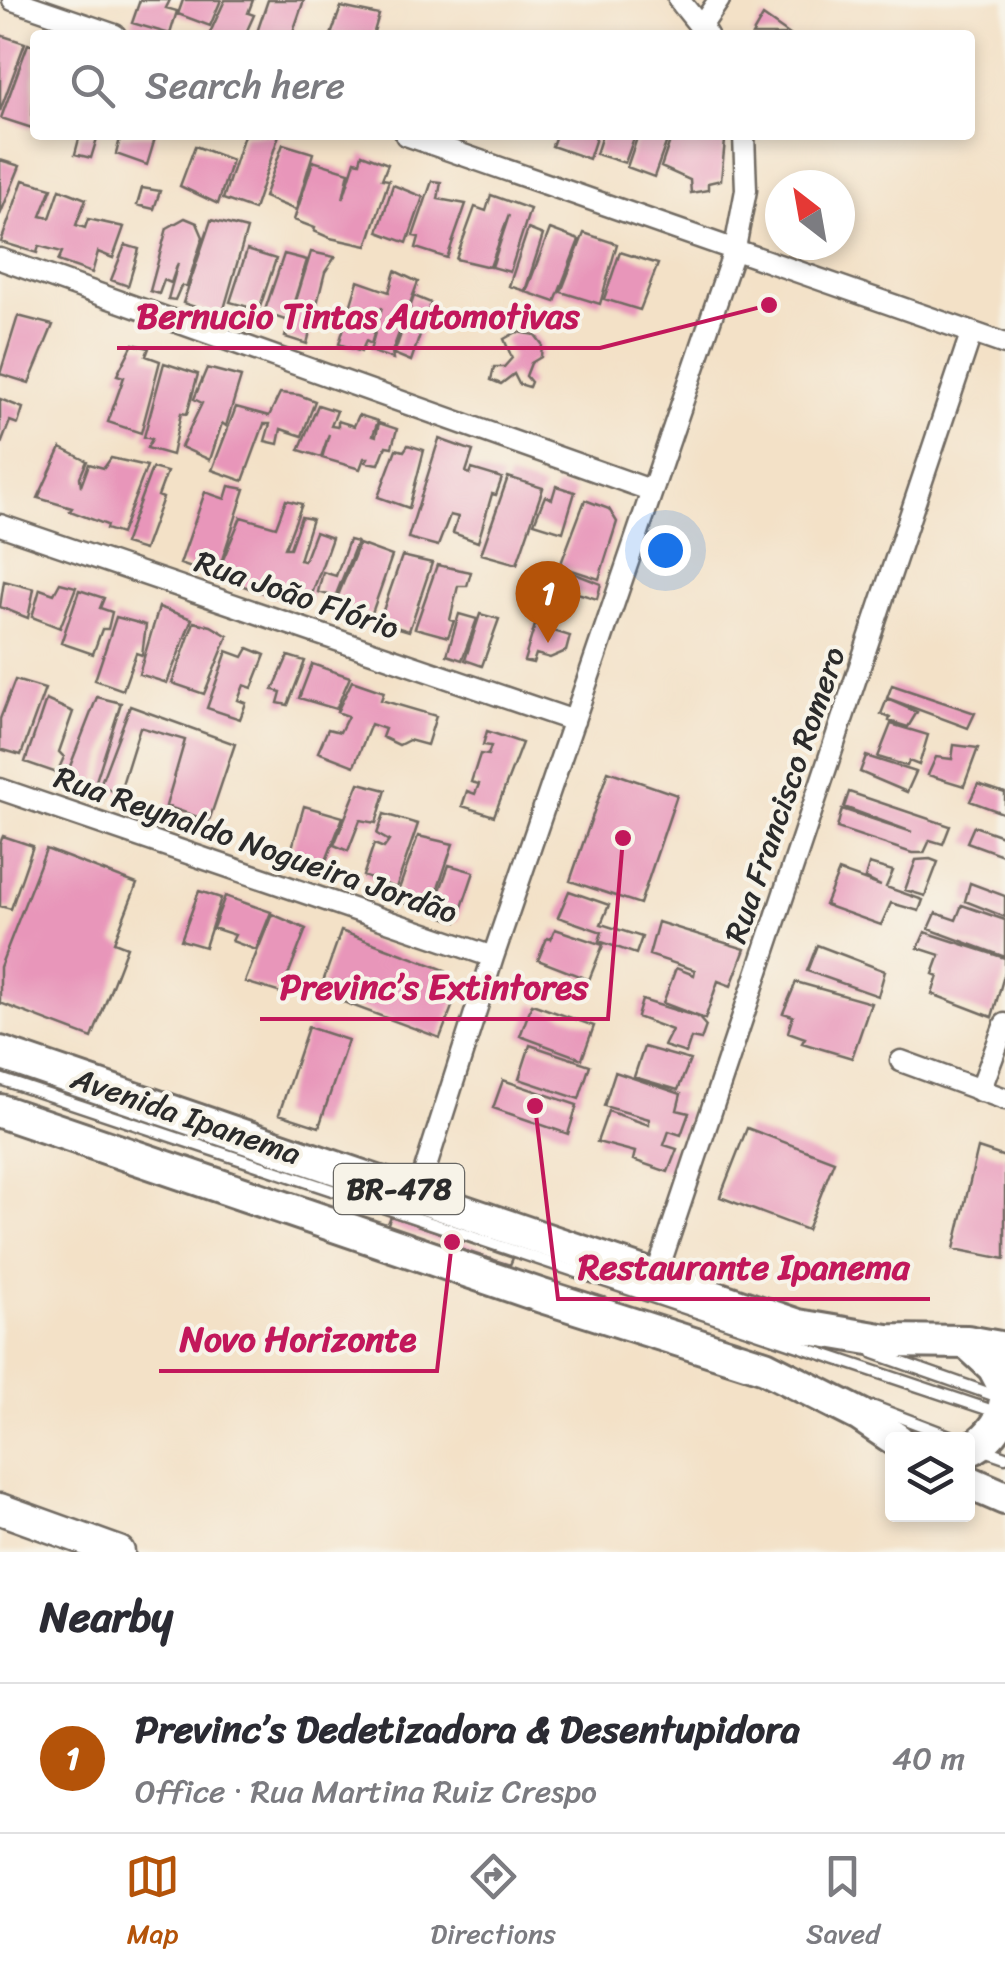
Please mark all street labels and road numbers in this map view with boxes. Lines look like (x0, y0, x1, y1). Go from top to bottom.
street label: Rua João Flório (187, 533, 407, 657)
street label: Rua Francisco Romero (707, 639, 863, 951)
street label: Rua Reynaldo Nogueira Jordão (46, 749, 466, 941)
street label: Avenida Ipanema (62, 1050, 309, 1182)
road number: BR-478 (334, 1164, 464, 1214)

